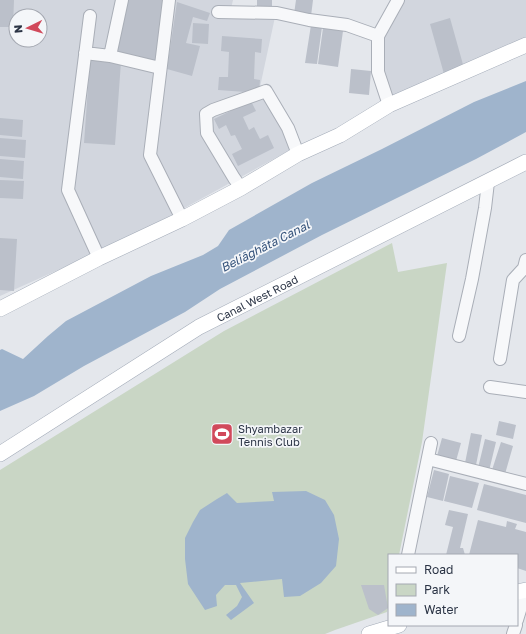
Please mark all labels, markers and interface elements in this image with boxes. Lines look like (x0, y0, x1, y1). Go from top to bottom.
north arrow (8, 8, 48, 48)
text: N (11, 24, 24, 34)
water label: Beliāghāta Canal (218, 217, 313, 275)
street label: Canal West Road (214, 272, 300, 324)
sports icon: Shyambazar Tennis Club (209, 421, 235, 447)
place label: Shyambazar Tennis Club (238, 422, 303, 448)
legend (388, 554, 518, 626)
text: Road (424, 562, 453, 577)
text: Park (424, 582, 450, 597)
text: Water (424, 602, 458, 617)

